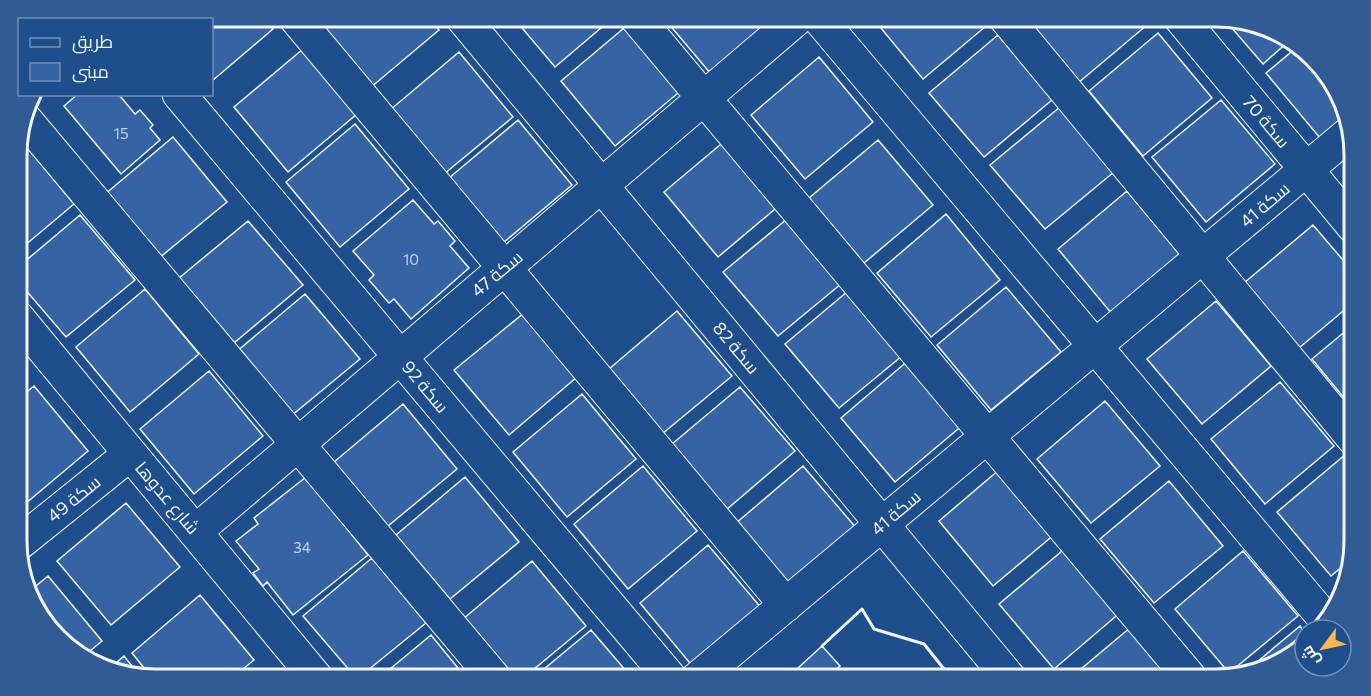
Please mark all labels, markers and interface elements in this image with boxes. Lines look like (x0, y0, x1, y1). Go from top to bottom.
legend (18, 18, 213, 96)
text: طريق (72, 30, 113, 54)
text: مبنى (72, 60, 109, 83)
street label: سكة 70 (1238, 91, 1295, 152)
house number: 15 (113, 124, 129, 142)
street label: سكة 41 (1235, 177, 1294, 231)
street label: سكة 47 (466, 245, 527, 301)
house number: 10 (403, 250, 419, 268)
street label: سكة 82 (709, 317, 765, 378)
street label: سكة 92 (398, 356, 454, 417)
street label: شارع عدوها (130, 457, 204, 539)
street label: سكة 49 (42, 470, 105, 526)
street label: سكة 41 (866, 485, 925, 539)
house number: 34 (293, 538, 311, 556)
north arrow (1293, 618, 1353, 678)
text: ش (1296, 642, 1324, 670)

